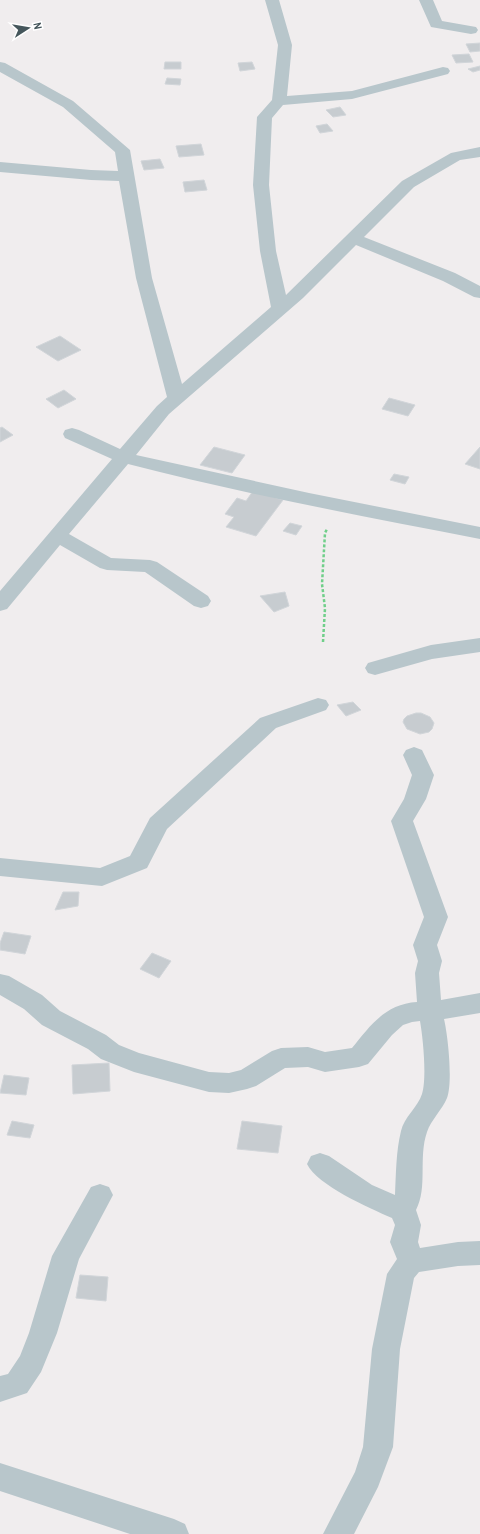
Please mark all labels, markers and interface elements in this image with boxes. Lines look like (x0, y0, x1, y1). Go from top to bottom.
north arrow (8, 8, 48, 48)
text: N (30, 21, 45, 31)

